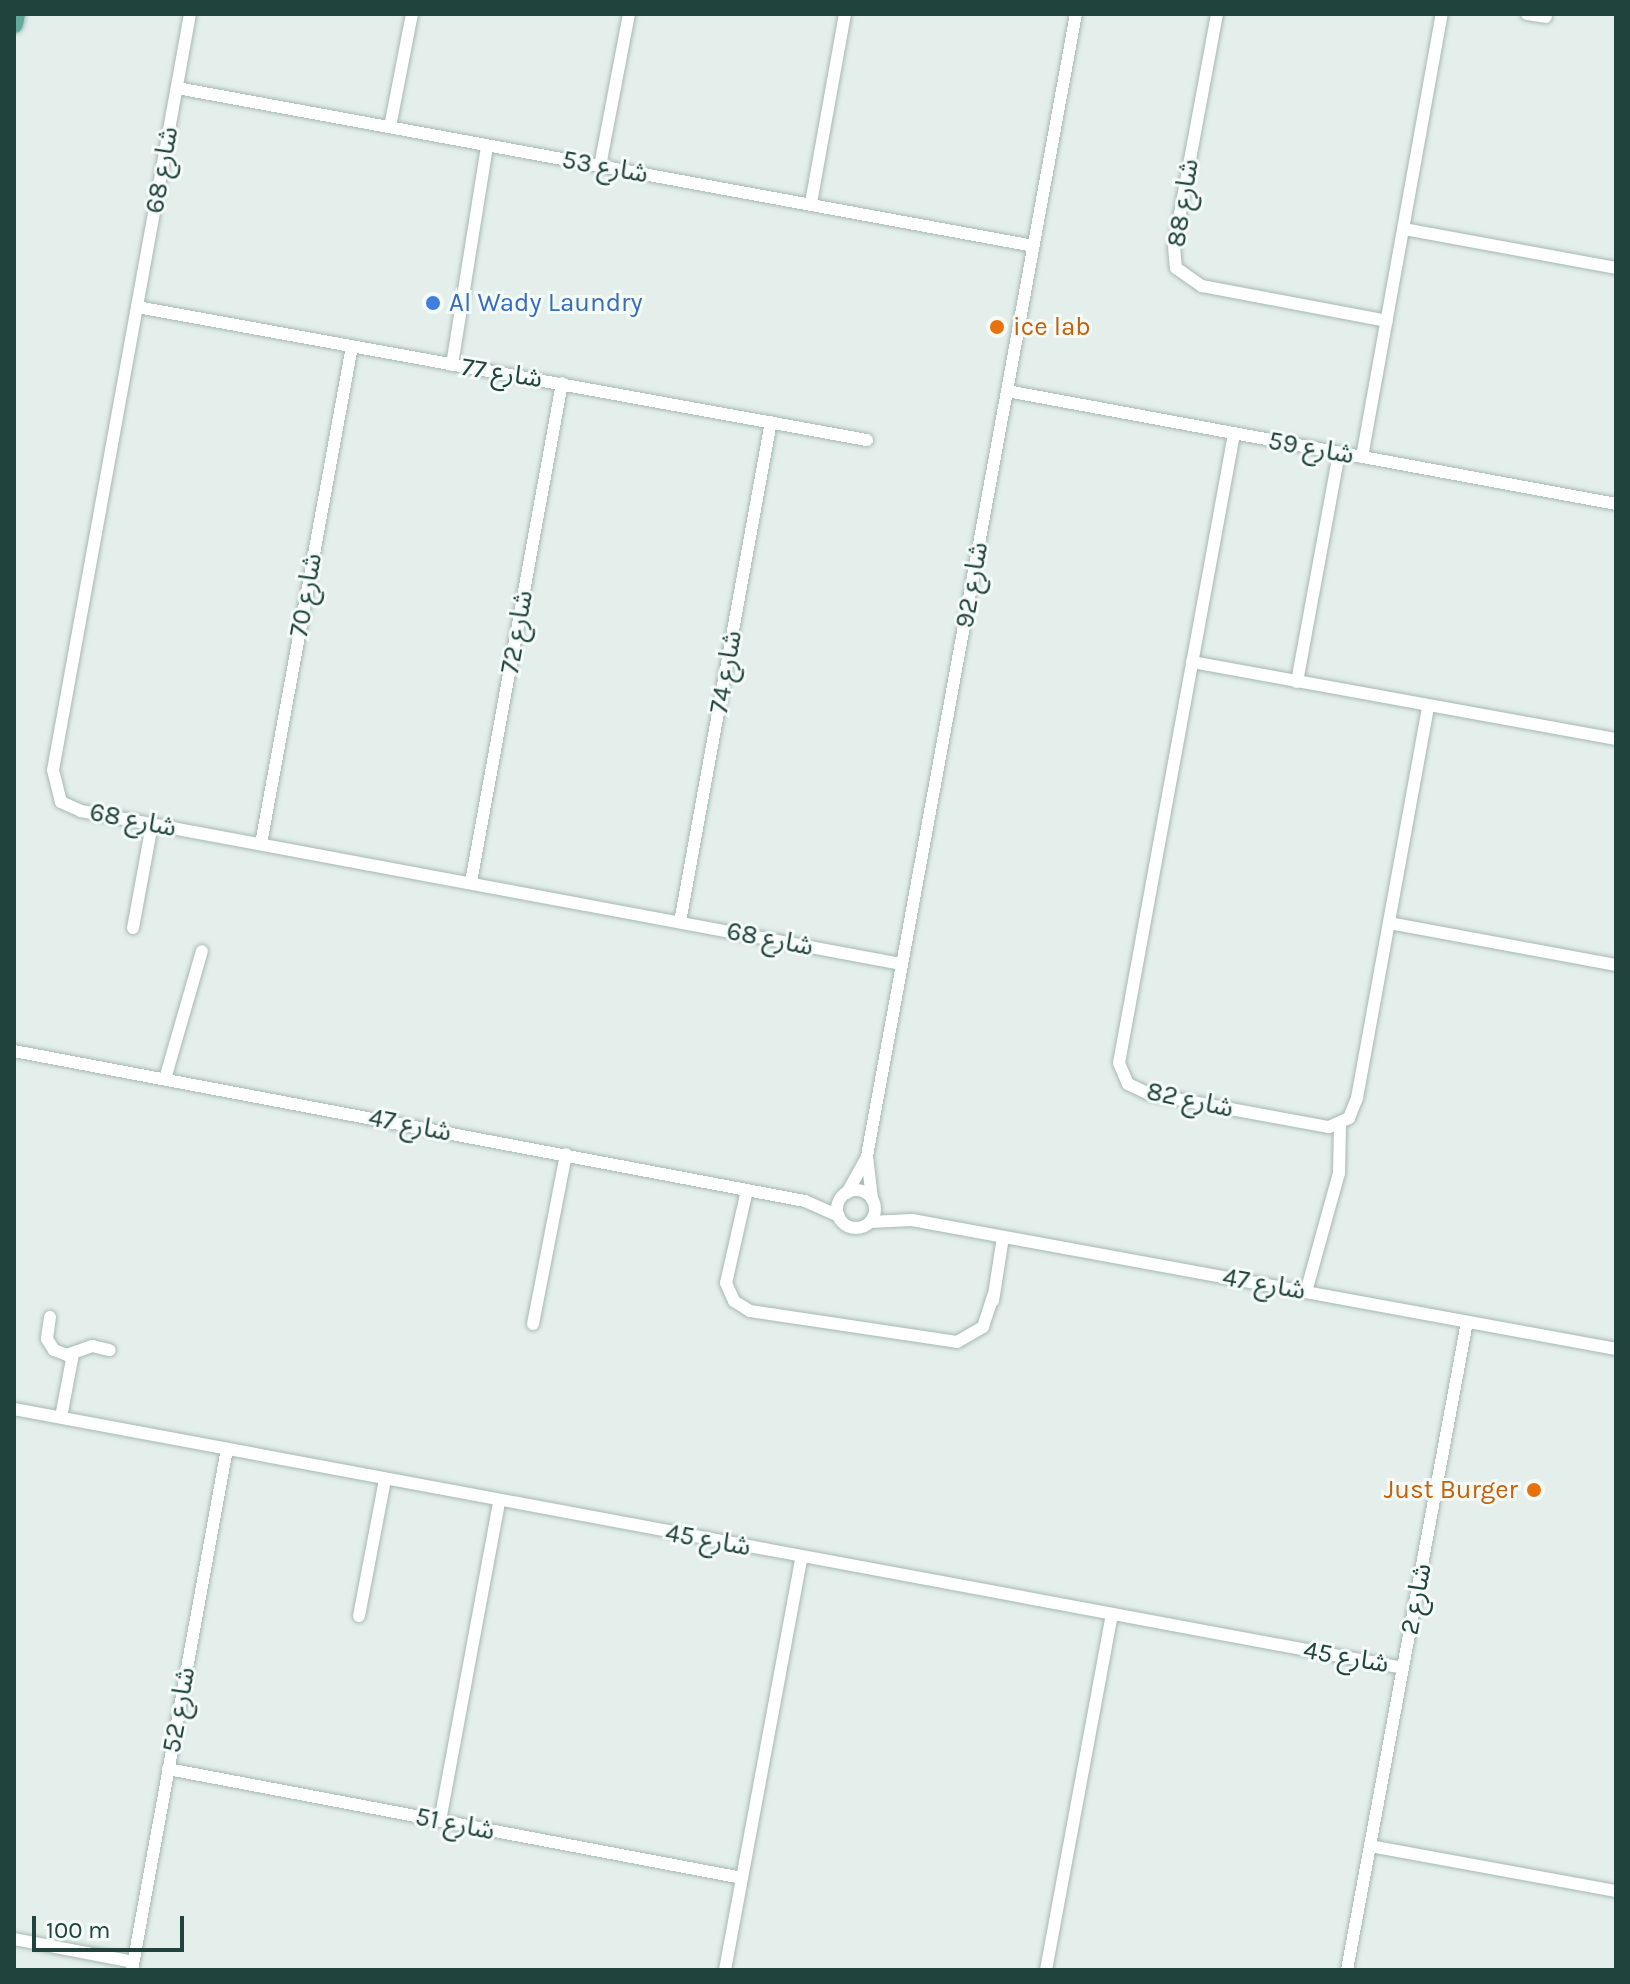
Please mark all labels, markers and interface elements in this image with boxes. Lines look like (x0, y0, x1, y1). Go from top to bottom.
street label: شارع 68 (139, 124, 185, 216)
street label: شارع 53 (560, 144, 650, 190)
street label: شارع 88 (1161, 157, 1205, 249)
place label: Al Wady Laundry (449, 287, 643, 319)
marker: Al Wady Laundry (424, 294, 442, 312)
place label: ice lab (1013, 311, 1091, 343)
marker: ice lab (988, 318, 1006, 336)
street label: شارع 77 (459, 351, 545, 395)
street label: شارع 59 (1266, 425, 1356, 471)
street label: شارع 92 (949, 539, 995, 631)
street label: شارع 70 (283, 551, 329, 639)
street label: شارع 72 (494, 588, 540, 676)
street label: شارع 74 (703, 628, 749, 716)
street label: شارع 68 (87, 796, 179, 844)
street label: شارع 68 (724, 915, 816, 963)
street label: شارع 82 (1144, 1076, 1236, 1124)
street label: شارع 47 (366, 1102, 454, 1148)
street label: شارع 47 (1220, 1261, 1308, 1307)
place label: Just Burger (1384, 1474, 1518, 1506)
marker: Just Burger (1525, 1481, 1543, 1499)
street label: شارع 45 (663, 1517, 753, 1563)
street label: شارع 2 (1394, 1561, 1438, 1637)
street label: شارع 45 (1301, 1634, 1391, 1680)
street label: شارع 52 (156, 1665, 202, 1755)
street label: شارع 51 (413, 1801, 497, 1847)
scale bar (36, 1900, 188, 1950)
text: 100 m (46, 1916, 111, 1944)

